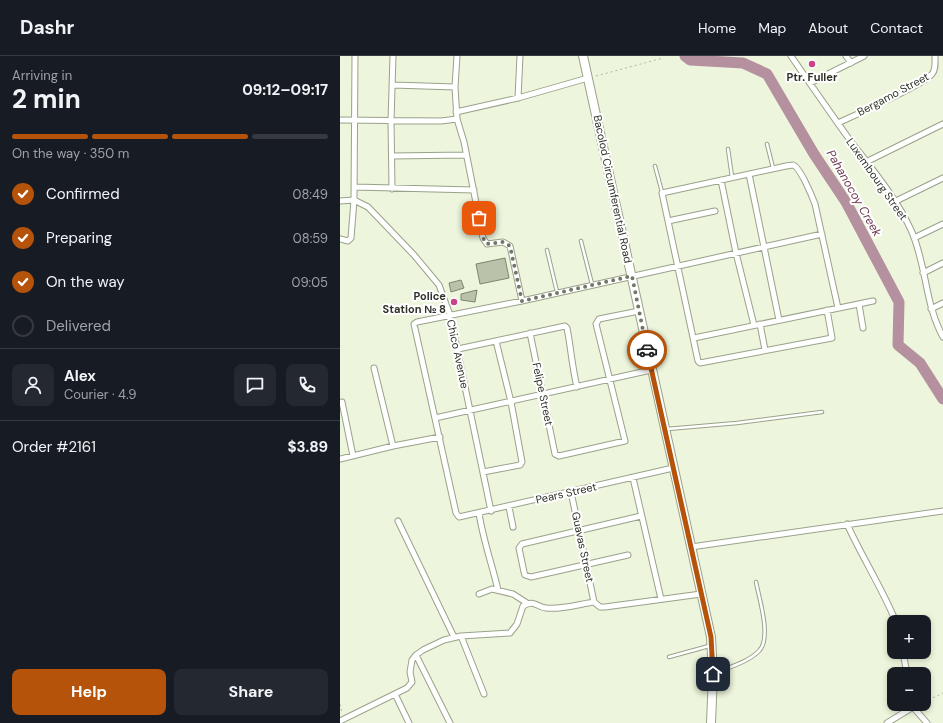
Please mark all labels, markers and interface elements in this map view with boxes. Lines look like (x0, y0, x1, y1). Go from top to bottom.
text: Dashr (20, 15, 74, 40)
text: Home (698, 19, 736, 37)
text: Map (758, 19, 786, 37)
text: About (808, 19, 848, 37)
text: Contact (870, 19, 923, 37)
marker: Ptr. Fuller (807, 59, 817, 69)
text: Arriving in (12, 67, 72, 84)
street label: Bergamo Street (855, 69, 931, 119)
place label: Ptr. Fuller (787, 70, 838, 84)
text: 09:12–09:17 (242, 80, 328, 100)
text: 2 min (12, 82, 81, 116)
street label: Bacolod Circumferential Road (590, 114, 636, 264)
street label: Luxembourg Street (843, 135, 911, 223)
text: On the way · 350 m (12, 145, 129, 162)
water label: Pahanocoy Creek (823, 147, 886, 240)
icon: check (12, 183, 34, 205)
text: Confirmed (46, 184, 120, 204)
text: 08:49 (293, 186, 328, 203)
pin (462, 201, 496, 235)
icon: bag (468, 207, 490, 229)
icon: check (12, 227, 34, 249)
text: Preparing (46, 228, 112, 248)
text: 08:59 (293, 230, 328, 247)
icon: check (12, 271, 34, 293)
text: On the way (46, 272, 125, 292)
text: 09:05 (291, 274, 328, 291)
place label: Police Station № 8 (383, 289, 446, 316)
marker: Police Station № 8 (449, 297, 459, 307)
text: Delivered (46, 316, 111, 336)
street label: Chico Avenue (444, 318, 472, 390)
courier (627, 330, 667, 370)
icon: car (636, 339, 658, 361)
street label: Felipe Street (529, 361, 557, 427)
button: person (12, 364, 54, 406)
button: chat (234, 364, 276, 406)
button: phone (286, 364, 328, 406)
text: Alex (64, 366, 96, 386)
text: Courier · 4.9 (64, 386, 136, 403)
text: Order #2161 (12, 437, 96, 457)
text: $3.89 (287, 437, 328, 457)
street label: Pears Street (534, 479, 598, 507)
street label: Guavas Street (569, 511, 597, 583)
map controls (887, 615, 931, 711)
button: + (887, 615, 931, 659)
pin (696, 657, 730, 691)
icon: home (702, 663, 724, 685)
button: − (887, 667, 931, 711)
button: Help (12, 669, 166, 715)
button: Share (174, 669, 328, 715)

